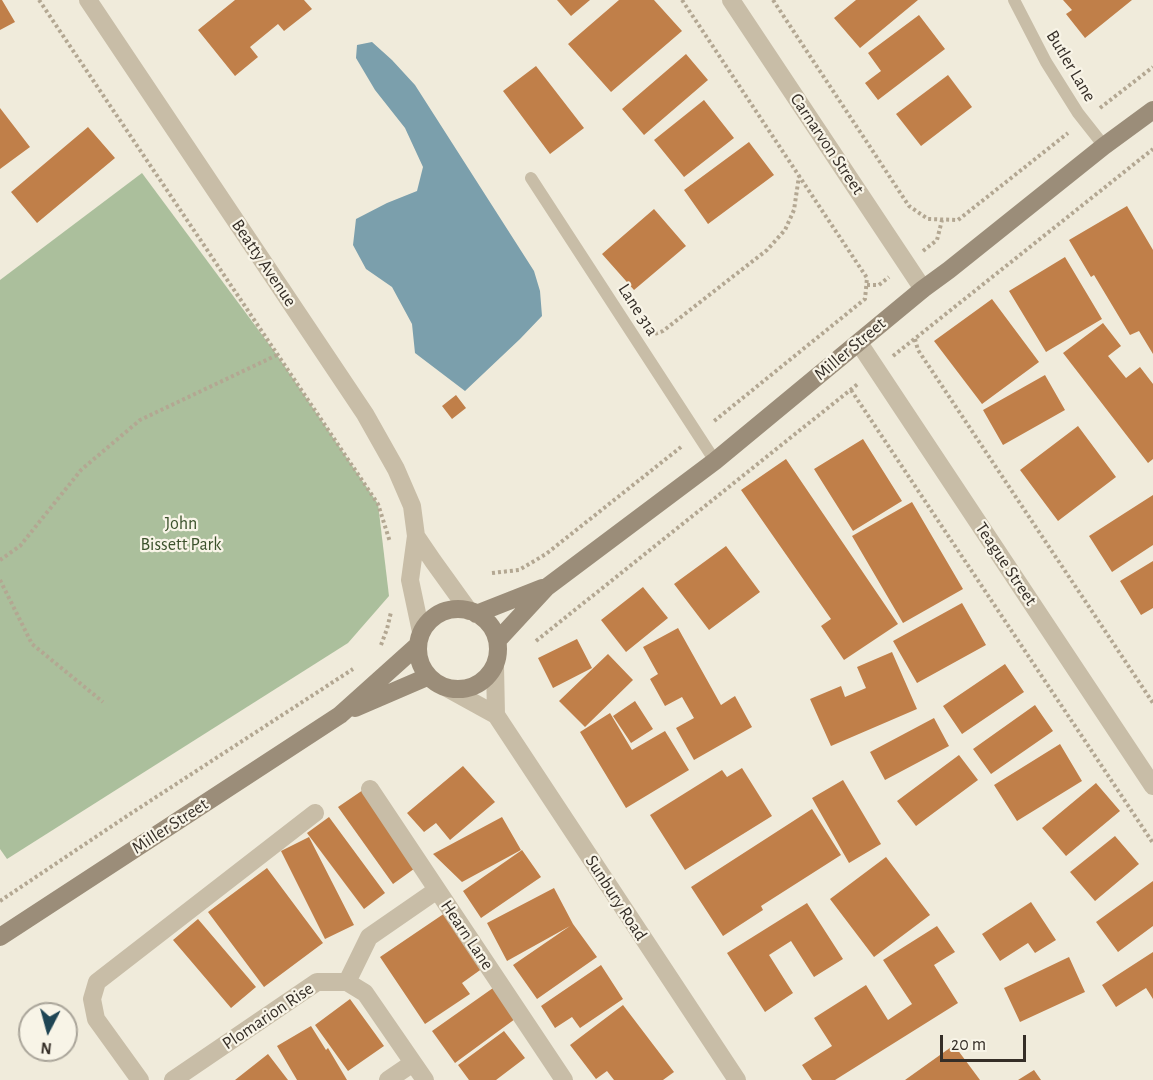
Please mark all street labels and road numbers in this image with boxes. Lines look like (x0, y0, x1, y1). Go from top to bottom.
street label: Butler Lane (1041, 26, 1101, 106)
street label: Carnarvon Street (785, 89, 869, 199)
street label: Beatty Avenue (227, 215, 301, 311)
street label: Lane 31a (613, 280, 663, 340)
street label: Miller Street (810, 313, 890, 385)
street label: Teague Street (970, 518, 1042, 610)
street label: Miller Street (128, 793, 212, 859)
street label: Sunbury Road (580, 851, 652, 945)
street label: Hearn Lane (436, 896, 498, 974)
street label: Plomarion Rise (218, 978, 318, 1054)

